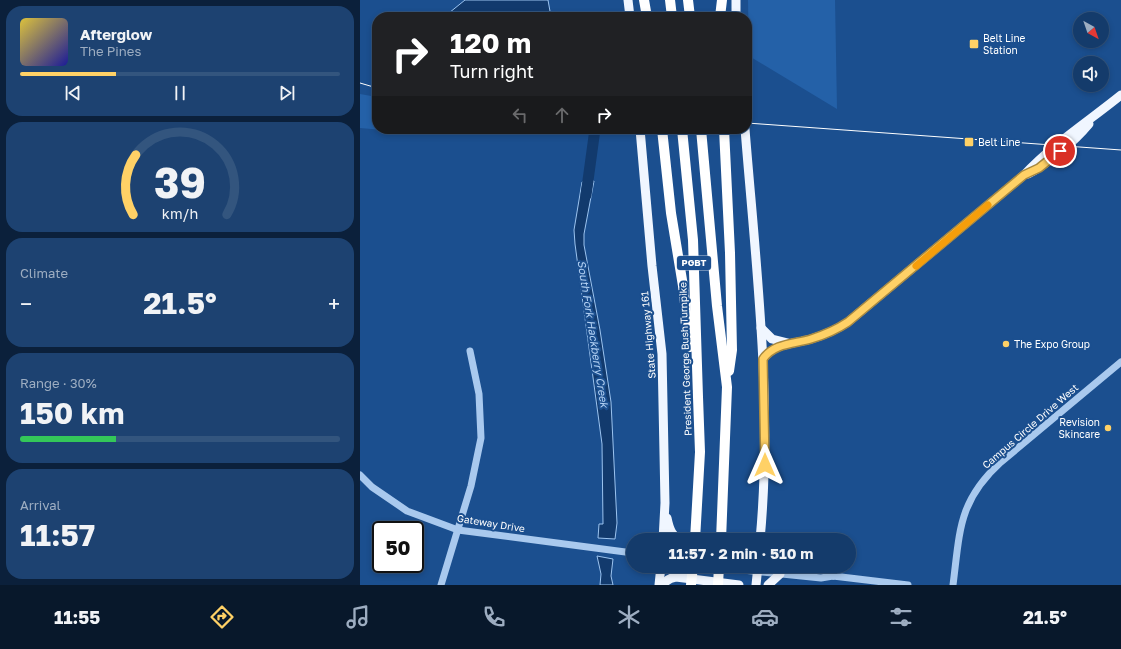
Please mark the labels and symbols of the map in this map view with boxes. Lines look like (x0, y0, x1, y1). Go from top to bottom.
north arrow (1073, 12, 1109, 48)
place label: Belt Line Station (983, 32, 1026, 56)
marker: Belt Line Station (968, 38, 980, 50)
pin (1043, 134, 1077, 168)
marker: Belt Line (963, 136, 975, 148)
place label: Belt Line (978, 136, 1021, 148)
road number: PGBT (677, 256, 711, 270)
water label: South Fork Hackberry Creek (574, 259, 612, 410)
street label: President George Bush Turnpike (676, 282, 694, 436)
street label: State Highway 161 (638, 291, 658, 379)
place label: The Expo Group (1014, 338, 1090, 350)
marker: The Expo Group (1001, 339, 1011, 349)
street label: Campus Circle Drive West (980, 381, 1080, 471)
place label: Revision Skincare (1058, 416, 1100, 440)
marker: Revision Skincare (1103, 423, 1113, 433)
position arrow (744, 444, 786, 486)
street label: Gateway Drive (456, 512, 526, 534)
speed limit sign: 50 (372, 521, 424, 573)

